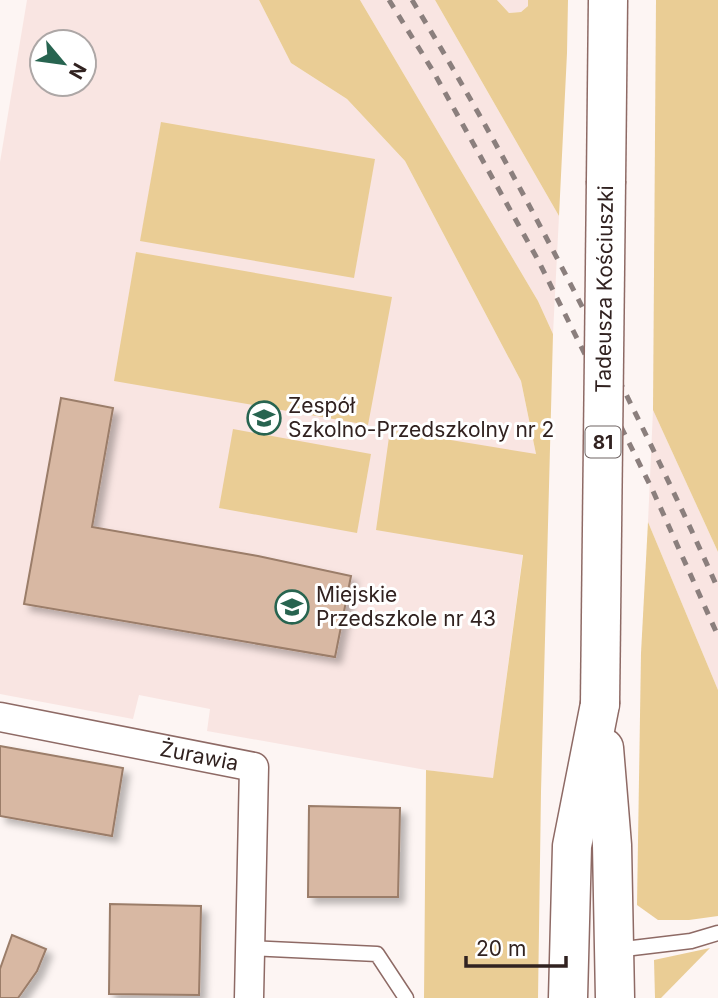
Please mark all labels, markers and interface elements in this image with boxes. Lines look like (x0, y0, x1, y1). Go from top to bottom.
north arrow (28, 28, 98, 98)
text: N (64, 59, 91, 83)
street label: Tadeusza Kościuszki (591, 185, 618, 393)
place label: Zespół Szkolno-Przedszkolny nr 2 (288, 393, 554, 442)
school or university icon: Zespół Szkolno-Przedszkolny nr 2 (245, 399, 283, 437)
road number: 81 (586, 426, 620, 458)
place label: Miejskie Przedszkole nr 43 (316, 582, 496, 631)
school or university icon: Miejskie Przedszkole nr 43 (273, 588, 311, 626)
street label: Żurawia (158, 735, 241, 776)
scale bar (466, 925, 566, 969)
text: 20 m (476, 936, 526, 961)

